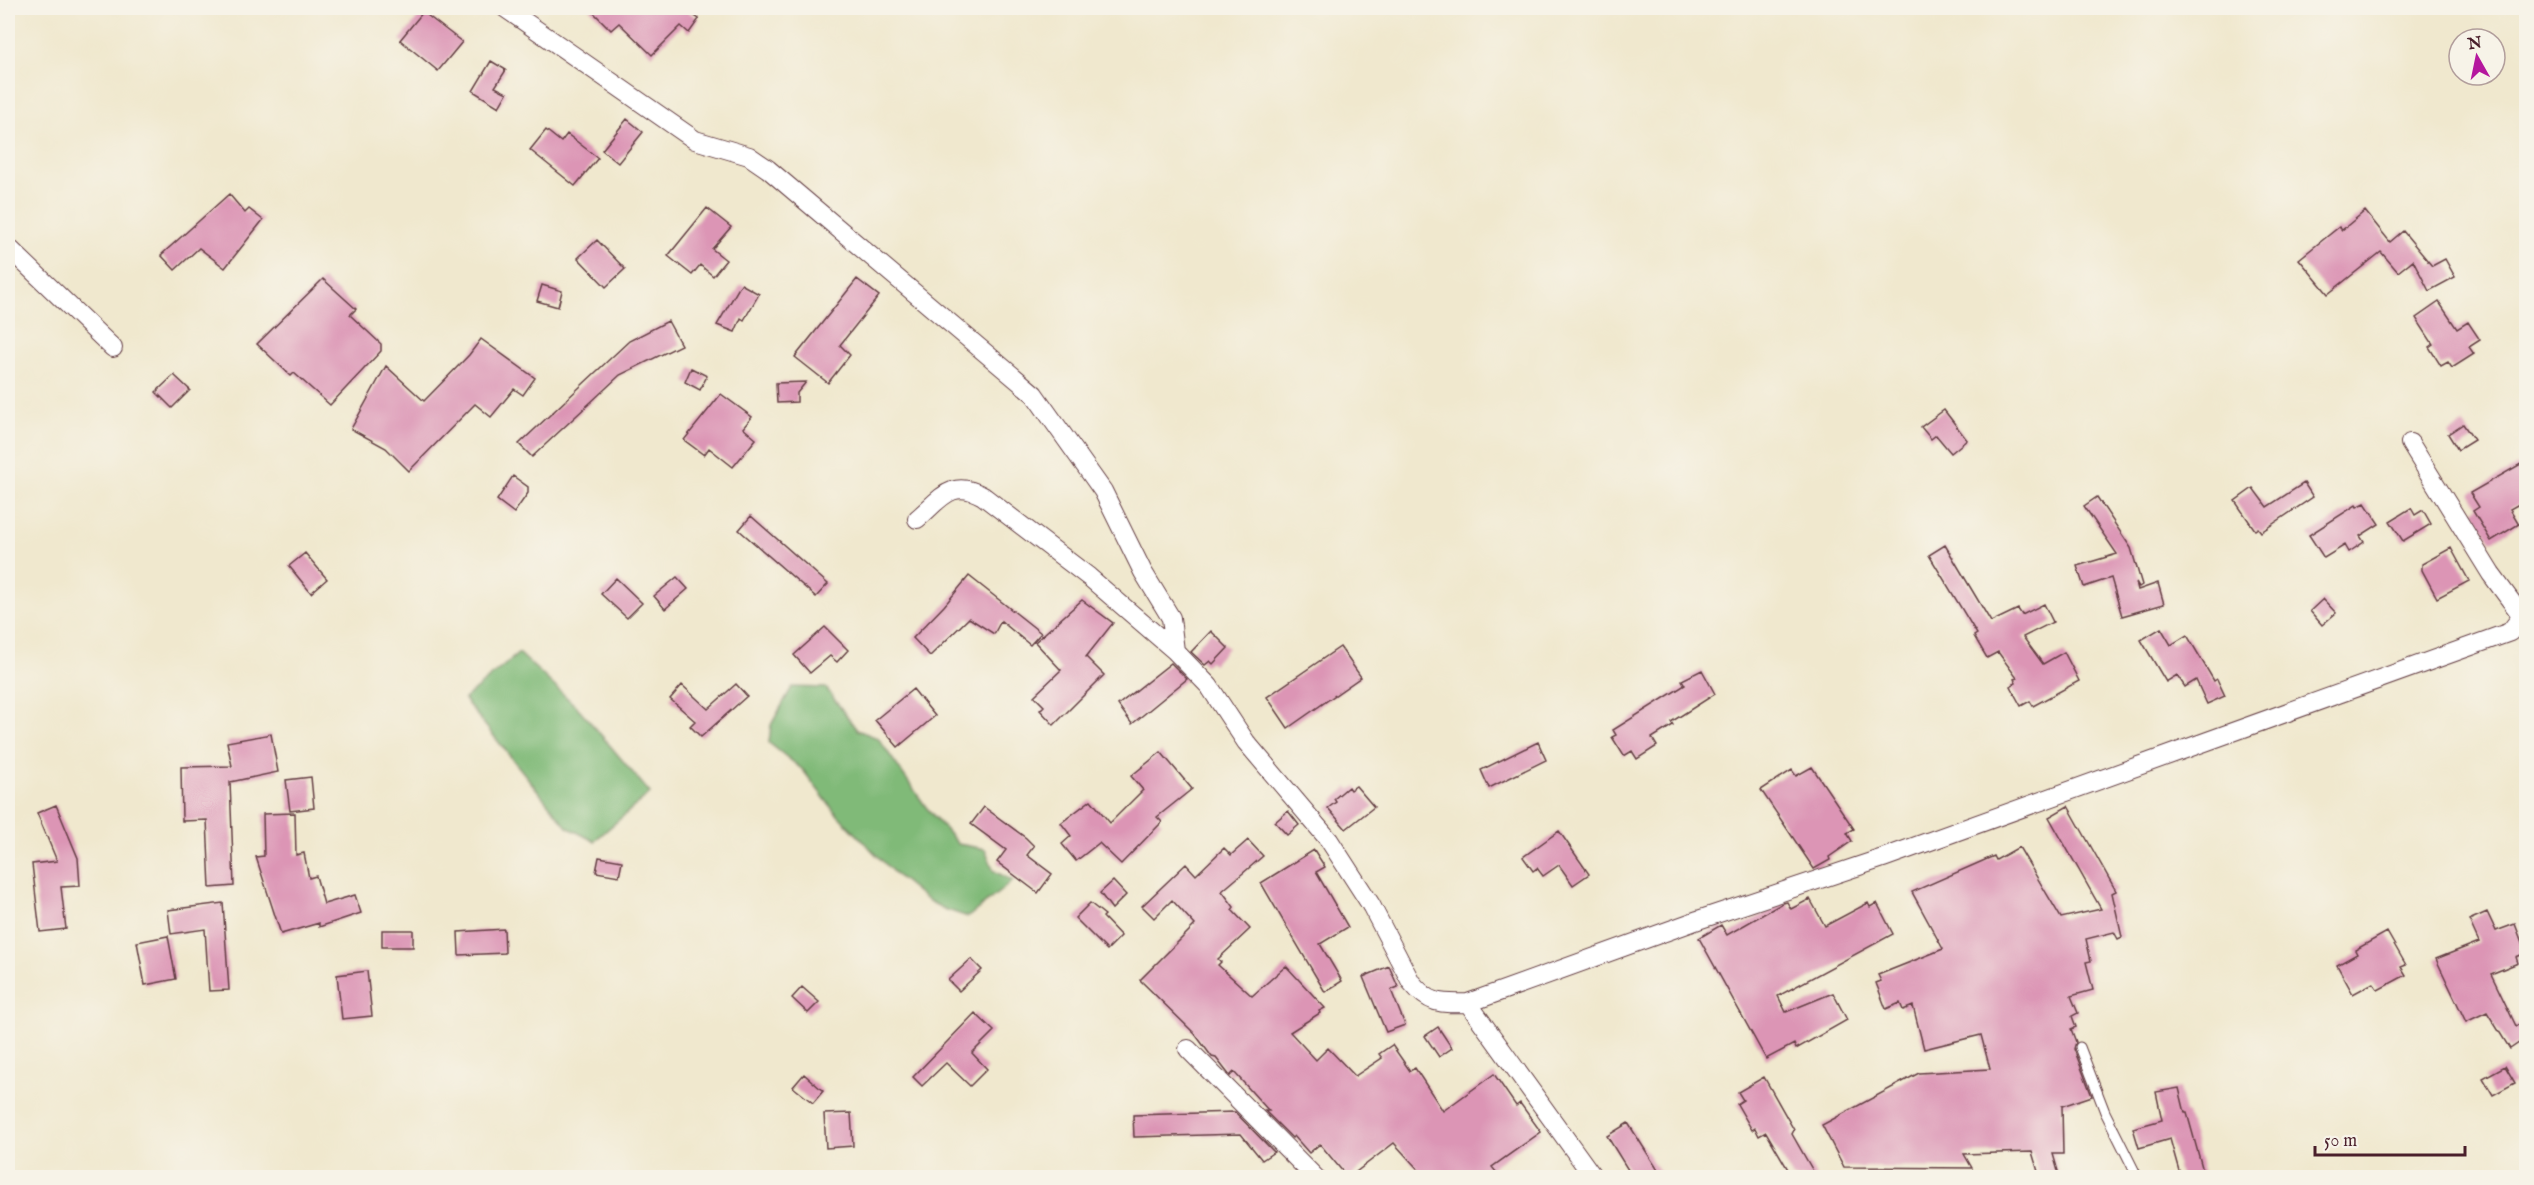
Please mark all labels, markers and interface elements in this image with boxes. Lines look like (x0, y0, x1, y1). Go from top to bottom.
north arrow (2447, 27, 2507, 87)
text: N (2466, 33, 2484, 55)
scale bar (2315, 1119, 2465, 1157)
text: 50 m (2324, 1130, 2357, 1153)

